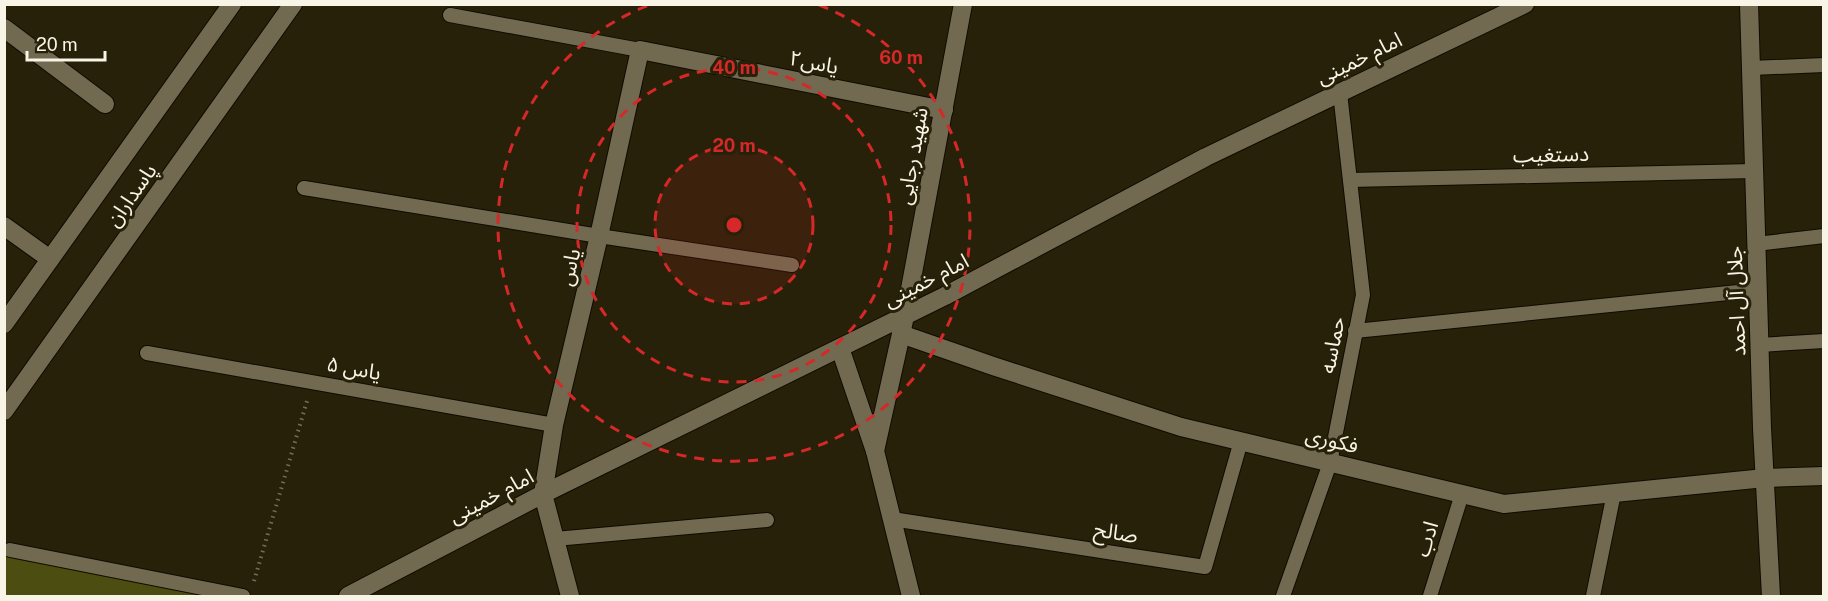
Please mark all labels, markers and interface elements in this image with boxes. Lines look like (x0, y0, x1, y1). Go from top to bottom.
scale bar (27, 24, 105, 62)
street label: امام خمینی (1312, 27, 1408, 93)
text: 20 m (36, 34, 78, 55)
street label: یاس۲ (787, 45, 841, 79)
text: 60 m (879, 47, 923, 68)
text: 40 m (712, 57, 756, 78)
street label: شهید رجایی (891, 105, 933, 207)
text: 20 m (712, 135, 756, 156)
street label: دستغیب (1513, 141, 1589, 167)
street label: پاسداران (100, 159, 163, 232)
centre of rings (724, 215, 744, 235)
street label: یاس (553, 246, 585, 288)
street label: جلال آل احمد (1722, 246, 1750, 356)
street label: امام خمینی (879, 248, 975, 316)
street label: حماسه (1314, 314, 1350, 376)
street label: یاس ۵ (325, 351, 383, 385)
street label: فکوری (1303, 422, 1361, 458)
street label: امام خمینی (444, 463, 540, 532)
street label: صالح (1092, 516, 1140, 551)
street label: ادب (1409, 518, 1443, 560)

